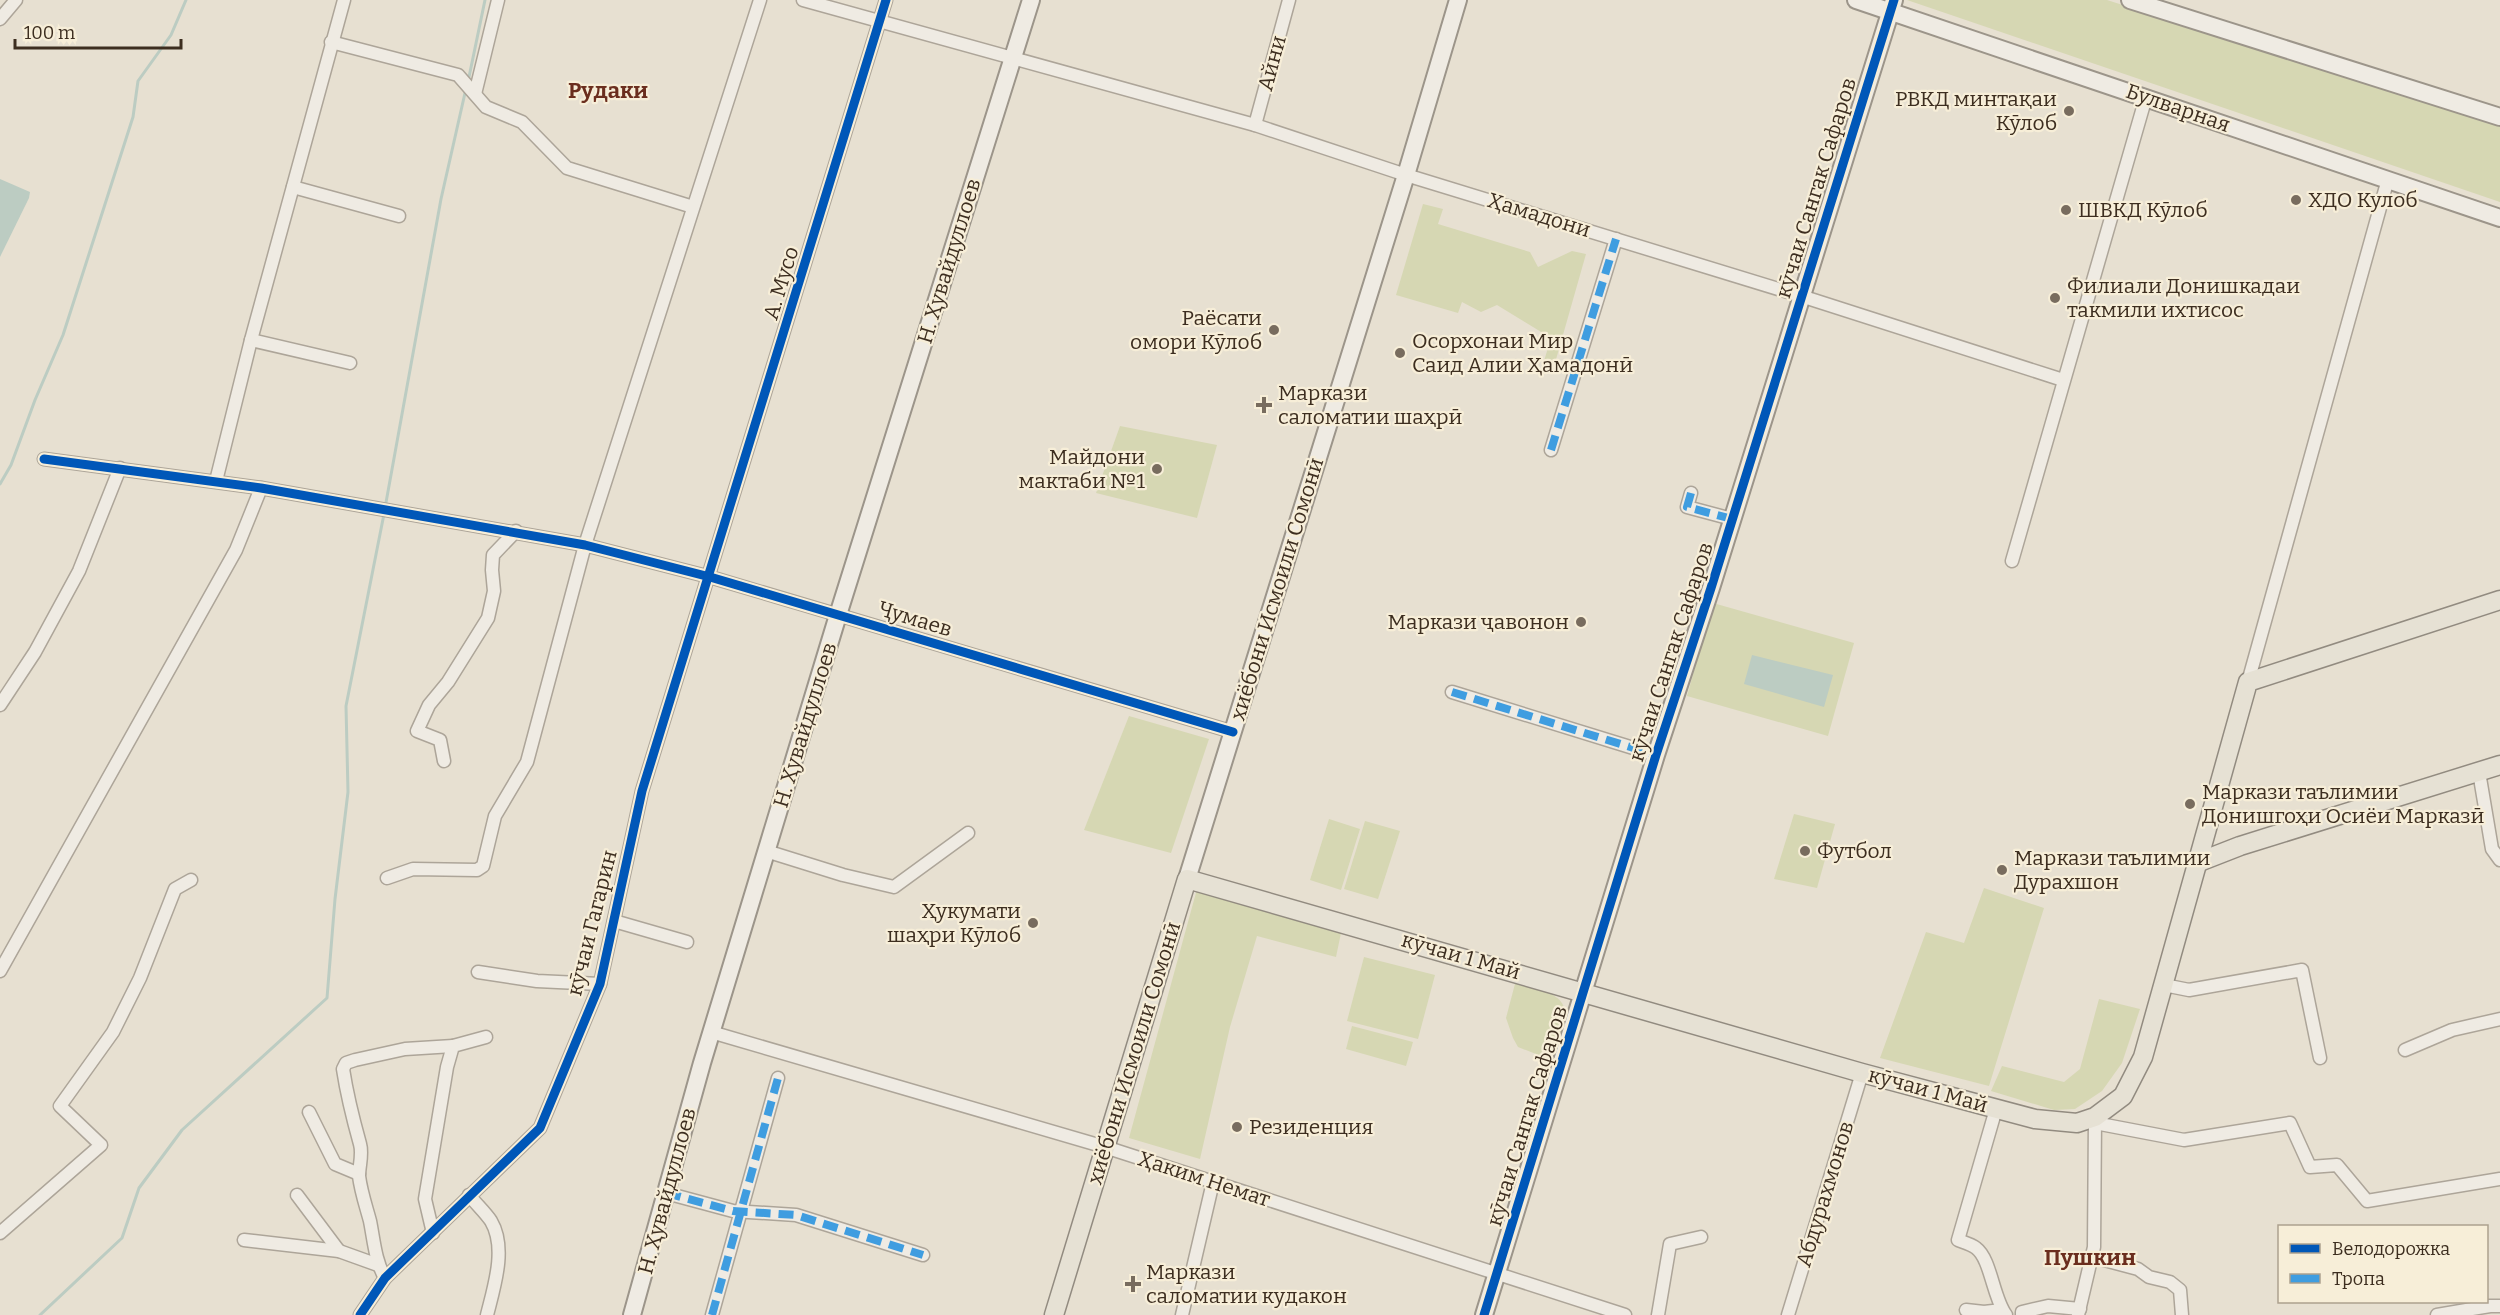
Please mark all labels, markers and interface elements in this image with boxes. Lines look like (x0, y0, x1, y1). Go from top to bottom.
scale bar (15, 12, 182, 50)
text: 100 m (24, 22, 75, 44)
street label: Айни (1252, 32, 1292, 93)
street label: кӯчаи Сангак Сафаров (1770, 75, 1862, 301)
district label: Рудаки (568, 77, 648, 104)
street label: Булварная (2123, 78, 2233, 138)
place label: РВКД минтақаи Кӯлоб (1895, 86, 2057, 136)
marker: РВКД минтақаи Кӯлоб (2062, 104, 2076, 118)
street label: Н. Ҳувайдуллоев (912, 175, 986, 347)
street label: Ҳамадони (1484, 187, 1594, 243)
place label: ХДО Кулоб (2308, 187, 2418, 213)
marker: ХДО Кулоб (2289, 193, 2303, 207)
place label: ШВКД Кӯлоб (2078, 197, 2208, 223)
marker: ШВКД Кӯлоб (2059, 203, 2073, 217)
street label: А. Мусо (758, 243, 804, 323)
place label: Филиали Донишкадаи такмили ихтисос (2067, 273, 2300, 323)
marker: Филиали Донишкадаи такмили ихтисос (2048, 291, 2062, 305)
place label: Раёсати омори Кӯлоб (1130, 305, 1262, 355)
marker: Раёсати омори Кӯлоб (1267, 323, 1281, 337)
place label: Осорхонаи Мир Саид Алии Ҳамадонӣ (1412, 328, 1633, 378)
marker: Осорхонаи Мир Саид Алии Ҳамадонӣ (1393, 346, 1407, 360)
place label: Маркази саломатии шаҳрӣ (1278, 380, 1462, 430)
marker: Маркази саломатии шаҳрӣ (1255, 396, 1273, 414)
place label: Майдони мактаби №1 (1019, 444, 1145, 494)
street label: хиёбони Исмоили Сомонӣ (1225, 454, 1329, 723)
marker: Майдони мактаби №1 (1150, 462, 1164, 476)
street label: кӯчаи Сангак Сафаров (1623, 539, 1719, 765)
street label: Ҷумаев (875, 595, 955, 643)
place label: Маркази ҷавонон (1388, 609, 1569, 635)
marker: Маркази ҷавонон (1574, 615, 1588, 629)
street label: Н. Ҳувайдуллоев (768, 639, 842, 811)
place label: Маркази таълимии Донишгоҳи Осиёи Марказӣ (2202, 779, 2484, 829)
marker: Маркази таълимии Донишгоҳи Осиёи Марказӣ (2183, 797, 2197, 811)
place label: Футбол (1817, 838, 1892, 864)
marker: Футбол (1798, 844, 1812, 858)
place label: Маркази таълимии Дурахшон (2014, 845, 2211, 895)
street label: кӯчаи Гагарин (561, 847, 623, 998)
marker: Маркази таълимии Дурахшон (1995, 863, 2009, 877)
place label: Ҳукумати шаҳри Кӯлоб (887, 898, 1021, 948)
marker: Ҳукумати шаҳри Кӯлоб (1026, 916, 1040, 930)
street label: хиёбони Исмоили Сомонӣ (1082, 918, 1186, 1187)
street label: кӯчаи 1 Май (1399, 927, 1524, 985)
street label: кӯчаи Сангак Сафаров (1481, 1003, 1573, 1229)
street label: кӯчаи 1 Май (1866, 1062, 1991, 1118)
street label: Н. Ҳувайдуллоев (632, 1105, 702, 1277)
place label: Резиденция (1249, 1114, 1373, 1140)
street label: Абдурахмонов (1790, 1118, 1860, 1270)
marker: Резиденция (1230, 1120, 1244, 1134)
street label: Ҳаким Немат (1135, 1145, 1274, 1213)
legend (2278, 1225, 2488, 1303)
text: Велодорожка (2332, 1238, 2450, 1260)
district label: Пушкин (2044, 1244, 2136, 1271)
place label: Маркази саломатии кудакон (1146, 1259, 1347, 1309)
text: Тропа (2332, 1268, 2385, 1290)
marker: Маркази саломатии кудакон (1124, 1275, 1142, 1293)

